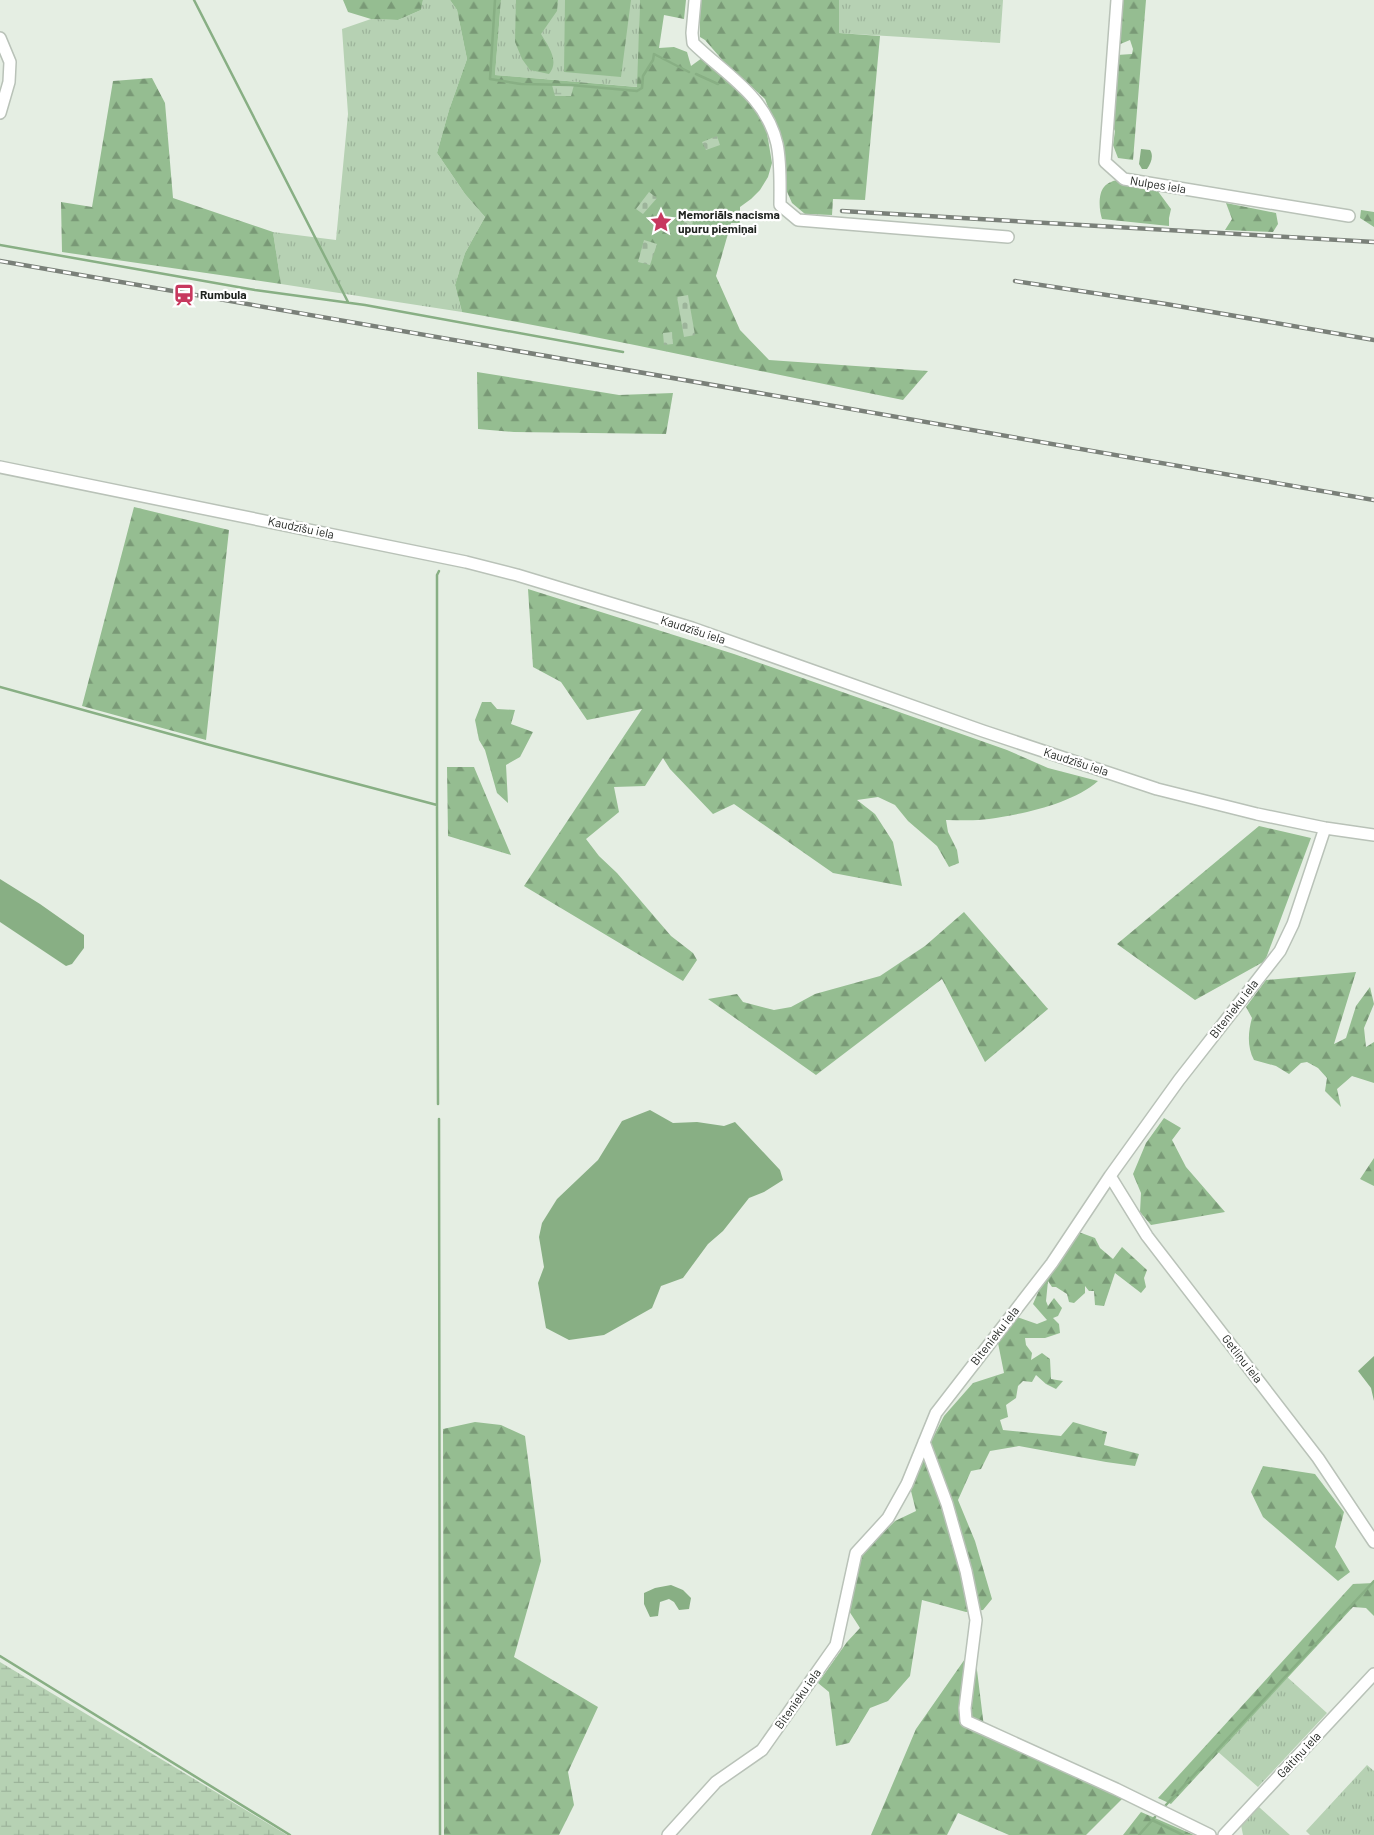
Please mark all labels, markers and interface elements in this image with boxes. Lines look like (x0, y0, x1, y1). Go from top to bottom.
street label: Nulpes iela (1129, 173, 1187, 195)
place label: Memoriāls nacisma upuru piemiņai (678, 207, 780, 235)
place icon: Memoriāls nacisma upuru piemiņai (648, 209, 674, 235)
station icon: Rumbula (171, 282, 197, 308)
place label: Rumbula (200, 287, 247, 301)
street label: Kaudzīšu iela (267, 513, 336, 541)
street label: Kaudzīšu iela (659, 612, 727, 646)
street label: Kaudzīšu iela (1042, 744, 1110, 778)
street label: Bitenieku iela (1206, 976, 1260, 1040)
street label: Bitenieku iela (967, 1303, 1021, 1367)
street label: Getliņu iela (1220, 1331, 1266, 1385)
street label: Bitenieku iela (771, 1666, 823, 1731)
street label: Gaitiņu iela (1274, 1729, 1323, 1780)

